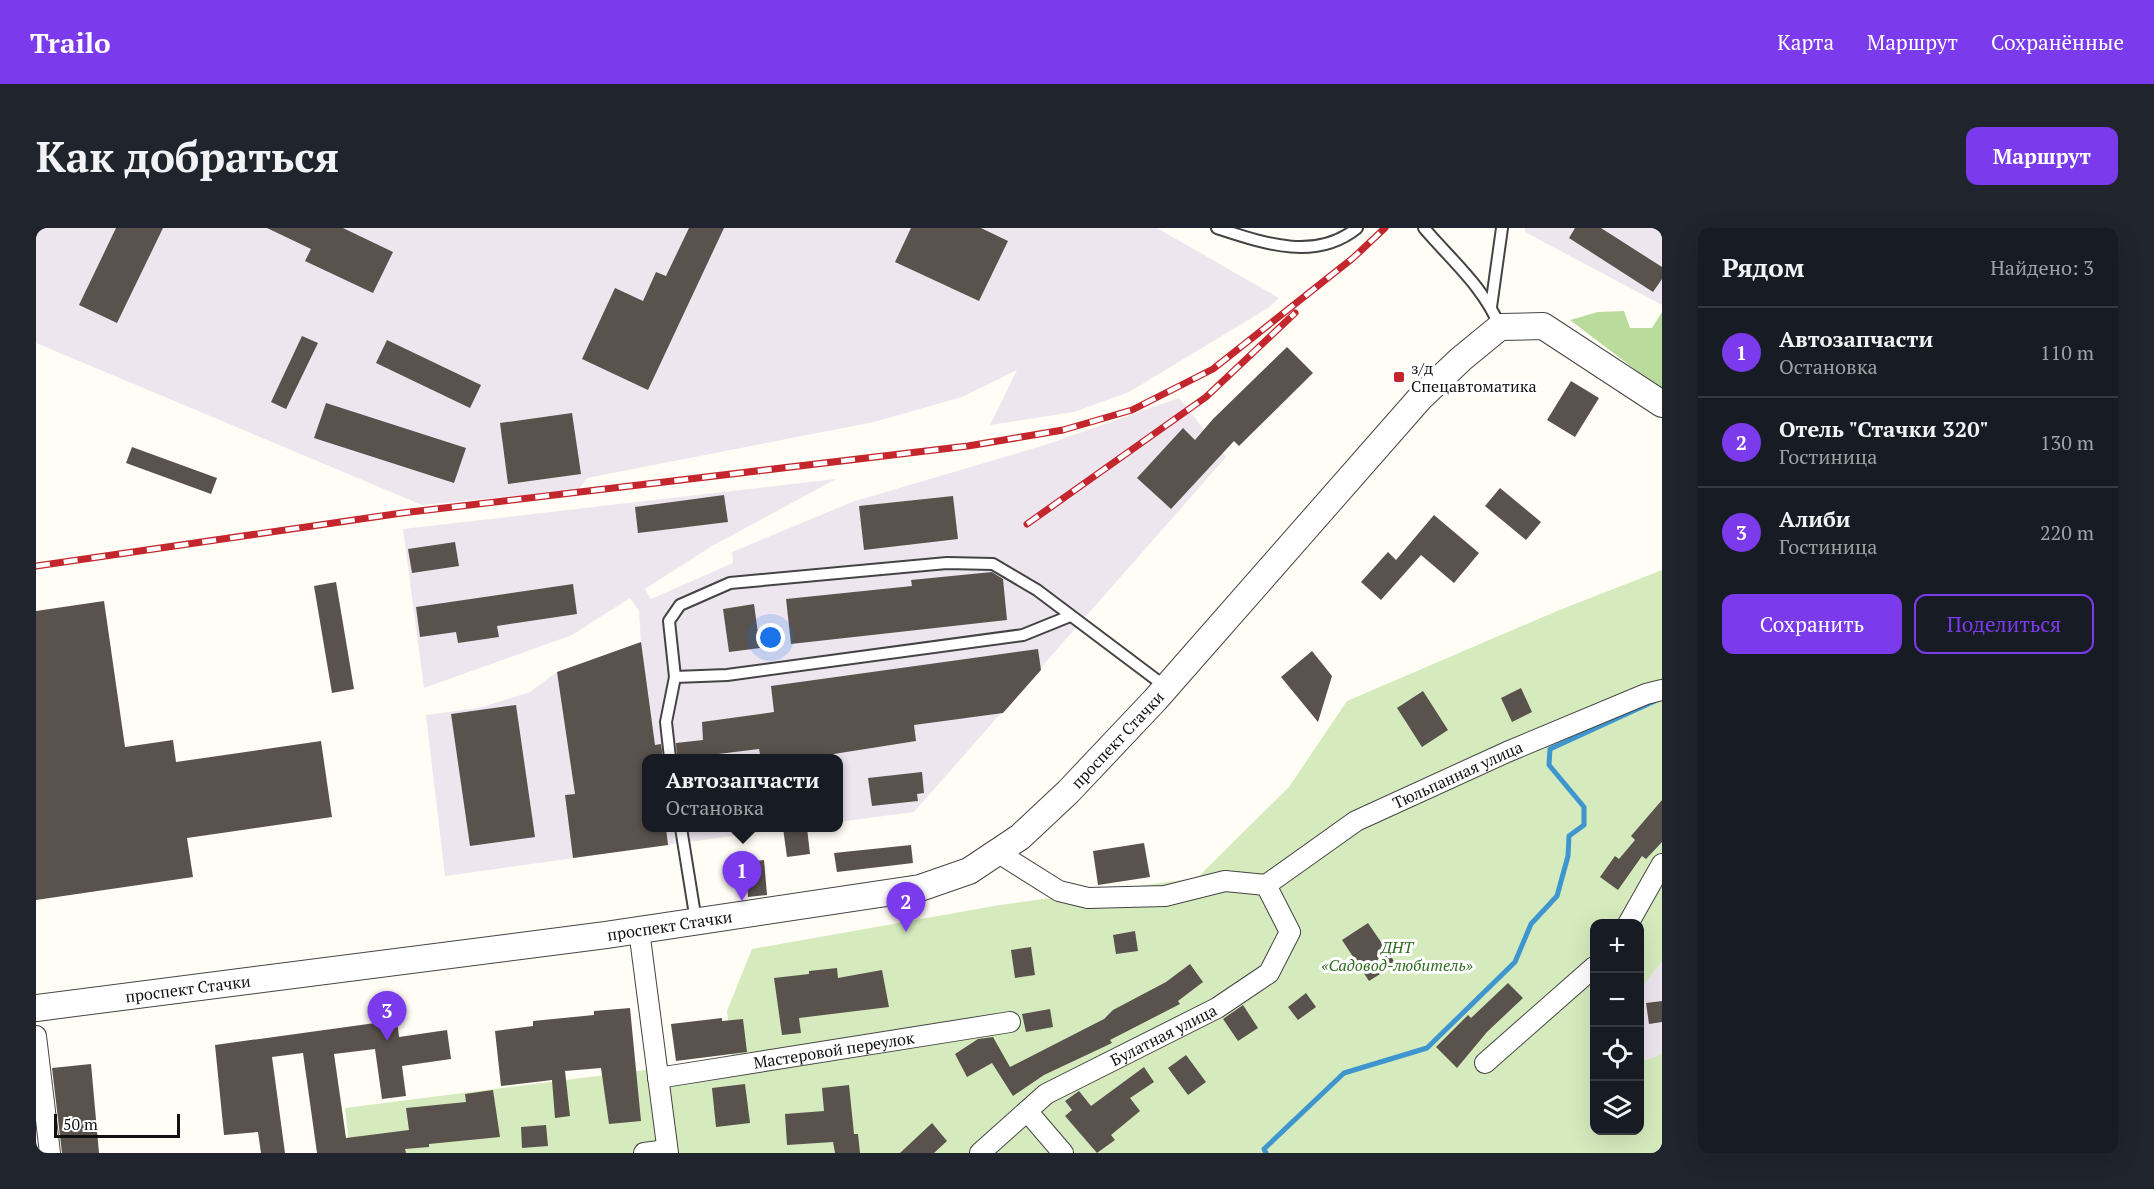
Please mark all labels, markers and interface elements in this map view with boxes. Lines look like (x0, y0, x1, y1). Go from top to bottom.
text: Trailo (30, 24, 111, 61)
text: Карта (1777, 28, 1834, 56)
text: Маршрут (1867, 28, 1958, 56)
text: Сохранённые (1991, 28, 2124, 56)
button: Маршрут (1966, 127, 2118, 185)
text: Как добраться (36, 128, 339, 184)
text: Рядом (1722, 250, 1805, 284)
text: Найдено: 3 (1990, 254, 2094, 281)
text: Автозапчасти (1779, 324, 1933, 353)
text: 1 (1736, 339, 1747, 366)
text: 110 m (2040, 339, 2094, 366)
text: Остановка (1779, 353, 1878, 380)
place label: з/д Спецавтоматика (1411, 357, 1537, 397)
marker: з/д Спецавтоматика (1392, 370, 1406, 384)
text: Отель "Стачки 320" (1779, 414, 1989, 443)
text: 2 (1736, 429, 1747, 456)
text: 130 m (2040, 429, 2094, 456)
text: Гостиница (1779, 443, 1877, 470)
text: Алиби (1779, 504, 1851, 533)
text: 3 (1736, 519, 1747, 546)
text: 220 m (2040, 519, 2094, 546)
text: Гостиница (1779, 533, 1877, 560)
button: Сохранить (1722, 594, 1902, 654)
button: Поделиться (1914, 594, 2094, 654)
your location (756, 623, 785, 652)
street label: проспект Стачки (1066, 686, 1169, 793)
street label: Тюльпанная улица (1389, 736, 1526, 814)
popup (642, 754, 843, 832)
text: Автозапчасти (665, 765, 820, 794)
text: Остановка (665, 794, 764, 821)
pin: 1 (722, 852, 762, 901)
pin: 2 (886, 882, 926, 932)
street label: проспект Стачки (606, 905, 734, 946)
map controls (1590, 919, 1644, 1135)
button: + (1590, 919, 1644, 973)
park label: ДНТ «Садовод-любитель» (1321, 936, 1474, 976)
street label: проспект Стачки (124, 970, 252, 1007)
button: − (1590, 973, 1644, 1027)
pin: 3 (368, 992, 406, 1041)
street label: Булатная улица (1106, 999, 1220, 1071)
street label: Мастеровой переулок (752, 1026, 916, 1074)
button: locate (1590, 1027, 1644, 1081)
button: layers (1590, 1081, 1644, 1135)
scale bar (54, 1111, 180, 1138)
text: 50 m (63, 1113, 98, 1135)

